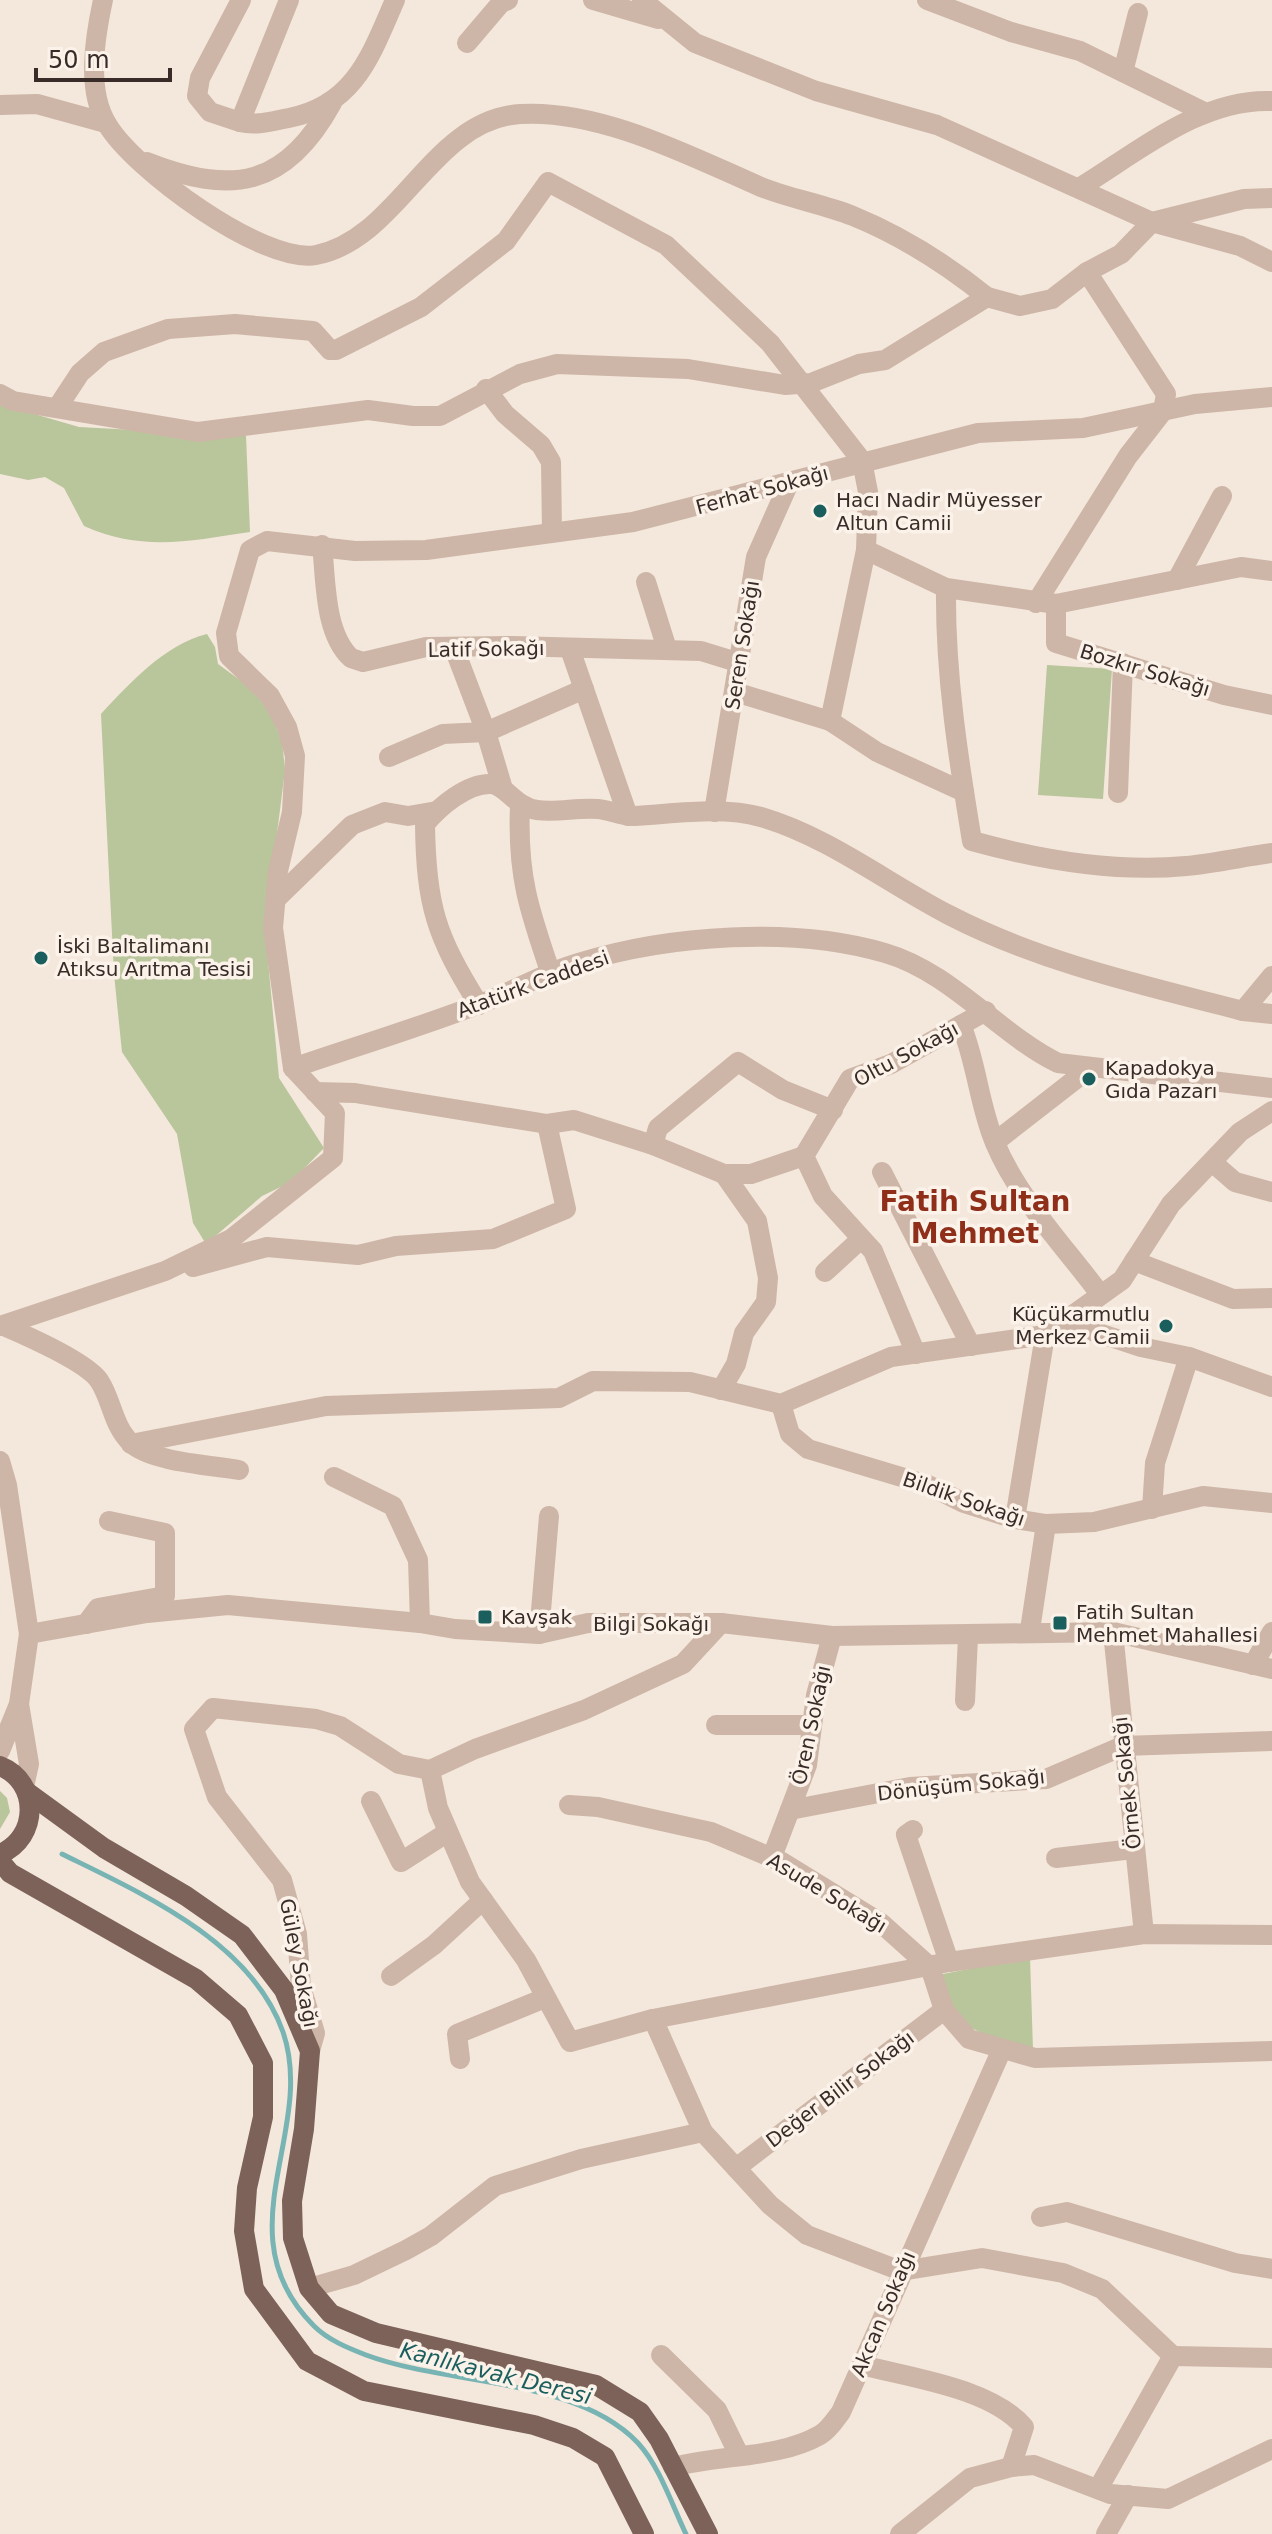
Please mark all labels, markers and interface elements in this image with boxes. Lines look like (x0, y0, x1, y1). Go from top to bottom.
scale bar (36, 32, 170, 82)
text: 50 m (48, 46, 110, 74)
street label: Ferhat Sokağı (693, 461, 831, 519)
place label: Hacı Nadir Müyesser Altun Camii (836, 488, 1042, 535)
marker: Hacı Nadir Müyesser Altun Camii (811, 502, 829, 520)
street label: Seren Sokağı (720, 579, 764, 711)
street label: Latif Sokağı (427, 636, 545, 662)
street label: Bozkır Sokağı (1077, 639, 1213, 701)
place label: İski Baltalimanı Atıksu Arıtma Tesisi (57, 934, 251, 981)
street label: Atatürk Caddesi (454, 945, 612, 1023)
marker: İski Baltalimanı Atıksu Arıtma Tesisi (32, 949, 50, 967)
street label: Oltu Sokağı (850, 1016, 962, 1092)
place label: Kapadokya Gıda Pazarı (1105, 1056, 1217, 1103)
marker: Kapadokya Gıda Pazarı (1080, 1070, 1098, 1088)
district label: Fatih Sultan Mehmet (880, 1185, 1070, 1250)
place label: Küçükarmutlu Merkez Camii (1012, 1302, 1150, 1349)
marker: Küçükarmutlu Merkez Camii (1157, 1317, 1175, 1335)
street label: Bildik Sokağı (900, 1467, 1028, 1531)
place label: Fatih Sultan Mehmet Mahallesi (1076, 1600, 1258, 1647)
place label: Kavşak (501, 1605, 573, 1629)
marker: Kavşak (476, 1608, 494, 1626)
street label: Bilgi Sokağı (593, 1612, 709, 1636)
marker: Fatih Sultan Mehmet Mahallesi (1051, 1614, 1069, 1632)
street label: Ören Sokağı (787, 1663, 835, 1787)
street label: Örnek Sokağı (1108, 1716, 1146, 1850)
street label: Dönüşüm Sokağı (876, 1764, 1046, 1806)
street label: Asude Sokağı (763, 1848, 891, 1938)
street label: Güley Sokağı (275, 1896, 323, 2030)
street label: Değer Bilir Sokağı (761, 2026, 919, 2152)
street label: Akcan Sokağı (846, 2248, 920, 2380)
water label: Kanlıkavak Deresi (398, 2338, 594, 2409)

